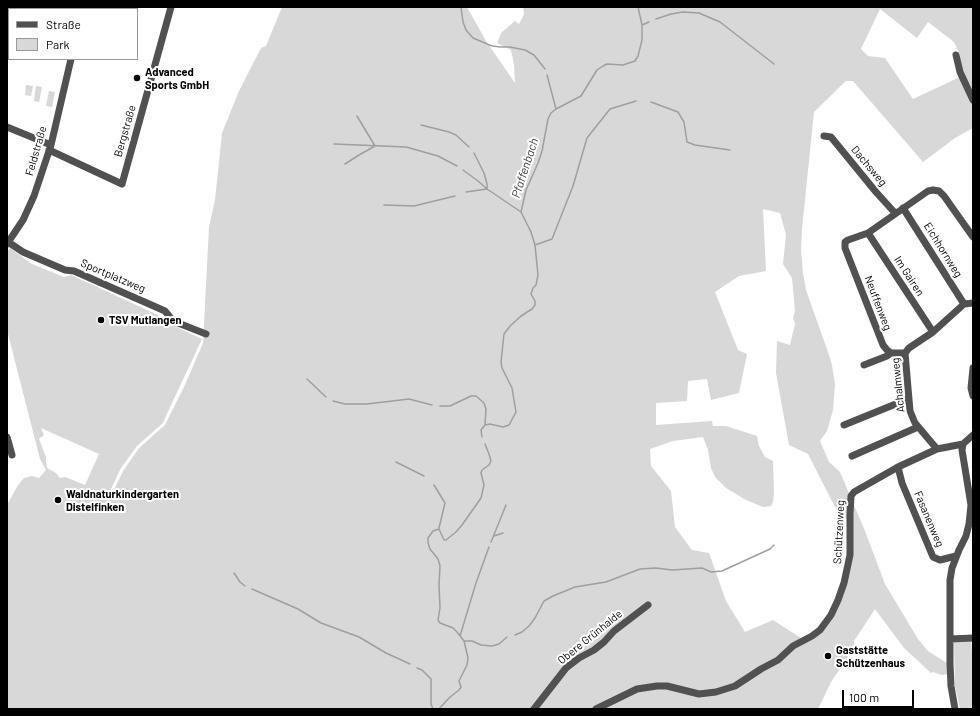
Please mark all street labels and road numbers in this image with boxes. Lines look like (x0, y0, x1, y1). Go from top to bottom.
street label: Bergstraße (111, 104, 139, 158)
street label: Feldstraße (23, 125, 49, 177)
street label: Dachsweg (848, 143, 890, 189)
street label: Eichhornweg (921, 220, 965, 280)
street label: Im Gairen (891, 254, 927, 298)
street label: Sportplatzweg (79, 256, 147, 296)
street label: Neuffenweg (862, 274, 894, 332)
street label: Achalmweg (889, 357, 907, 413)
street label: Fasanenweg (911, 489, 947, 549)
street label: Schützenweg (831, 500, 847, 564)
street label: Obere Grünhalde (555, 607, 625, 667)

